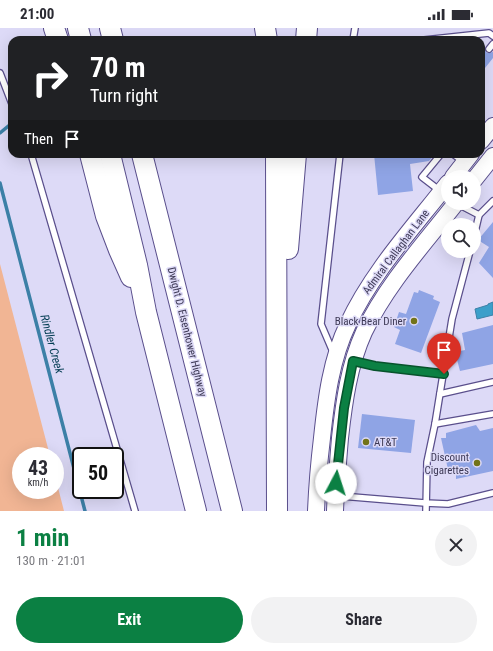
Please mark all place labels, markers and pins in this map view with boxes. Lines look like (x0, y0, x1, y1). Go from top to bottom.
place label: Black Bear Diner (335, 315, 407, 328)
marker: Black Bear Diner (409, 316, 419, 326)
pin (427, 333, 461, 374)
place label: AT&T (374, 436, 397, 449)
marker: AT&T (361, 437, 371, 447)
place label: Discount Cigarettes (424, 451, 469, 477)
marker: Discount Cigarettes (472, 458, 482, 468)

